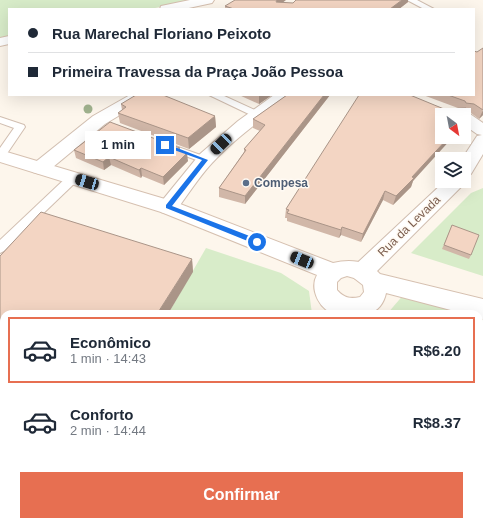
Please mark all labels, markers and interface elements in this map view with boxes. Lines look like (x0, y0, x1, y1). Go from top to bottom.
text: Rua Marechal Floriano Peixoto (52, 25, 271, 42)
text: Primeira Travessa da Praça João Pessoa (52, 63, 343, 80)
north arrow (435, 108, 471, 144)
map controls (435, 108, 471, 188)
callout: 1 min (85, 131, 151, 159)
car (208, 131, 234, 157)
route end (156, 136, 174, 154)
text: 1 min (101, 137, 135, 152)
button: layers (435, 152, 471, 188)
car (74, 173, 100, 191)
place label: Compesa (254, 176, 308, 190)
marker: Compesa (241, 178, 251, 188)
street label: Rua da Levada (375, 192, 443, 259)
route start (248, 233, 266, 251)
car (289, 250, 315, 270)
icon: car (22, 332, 58, 368)
text: Econômico (70, 334, 151, 351)
text: R$6.20 (413, 342, 461, 359)
text: 1 min · 14:43 (70, 351, 146, 366)
icon: car (22, 404, 58, 440)
text: Conforto (70, 406, 133, 423)
text: R$8.37 (413, 414, 461, 431)
text: 2 min · 14:44 (70, 423, 146, 438)
button: Confirmar (20, 472, 463, 518)

